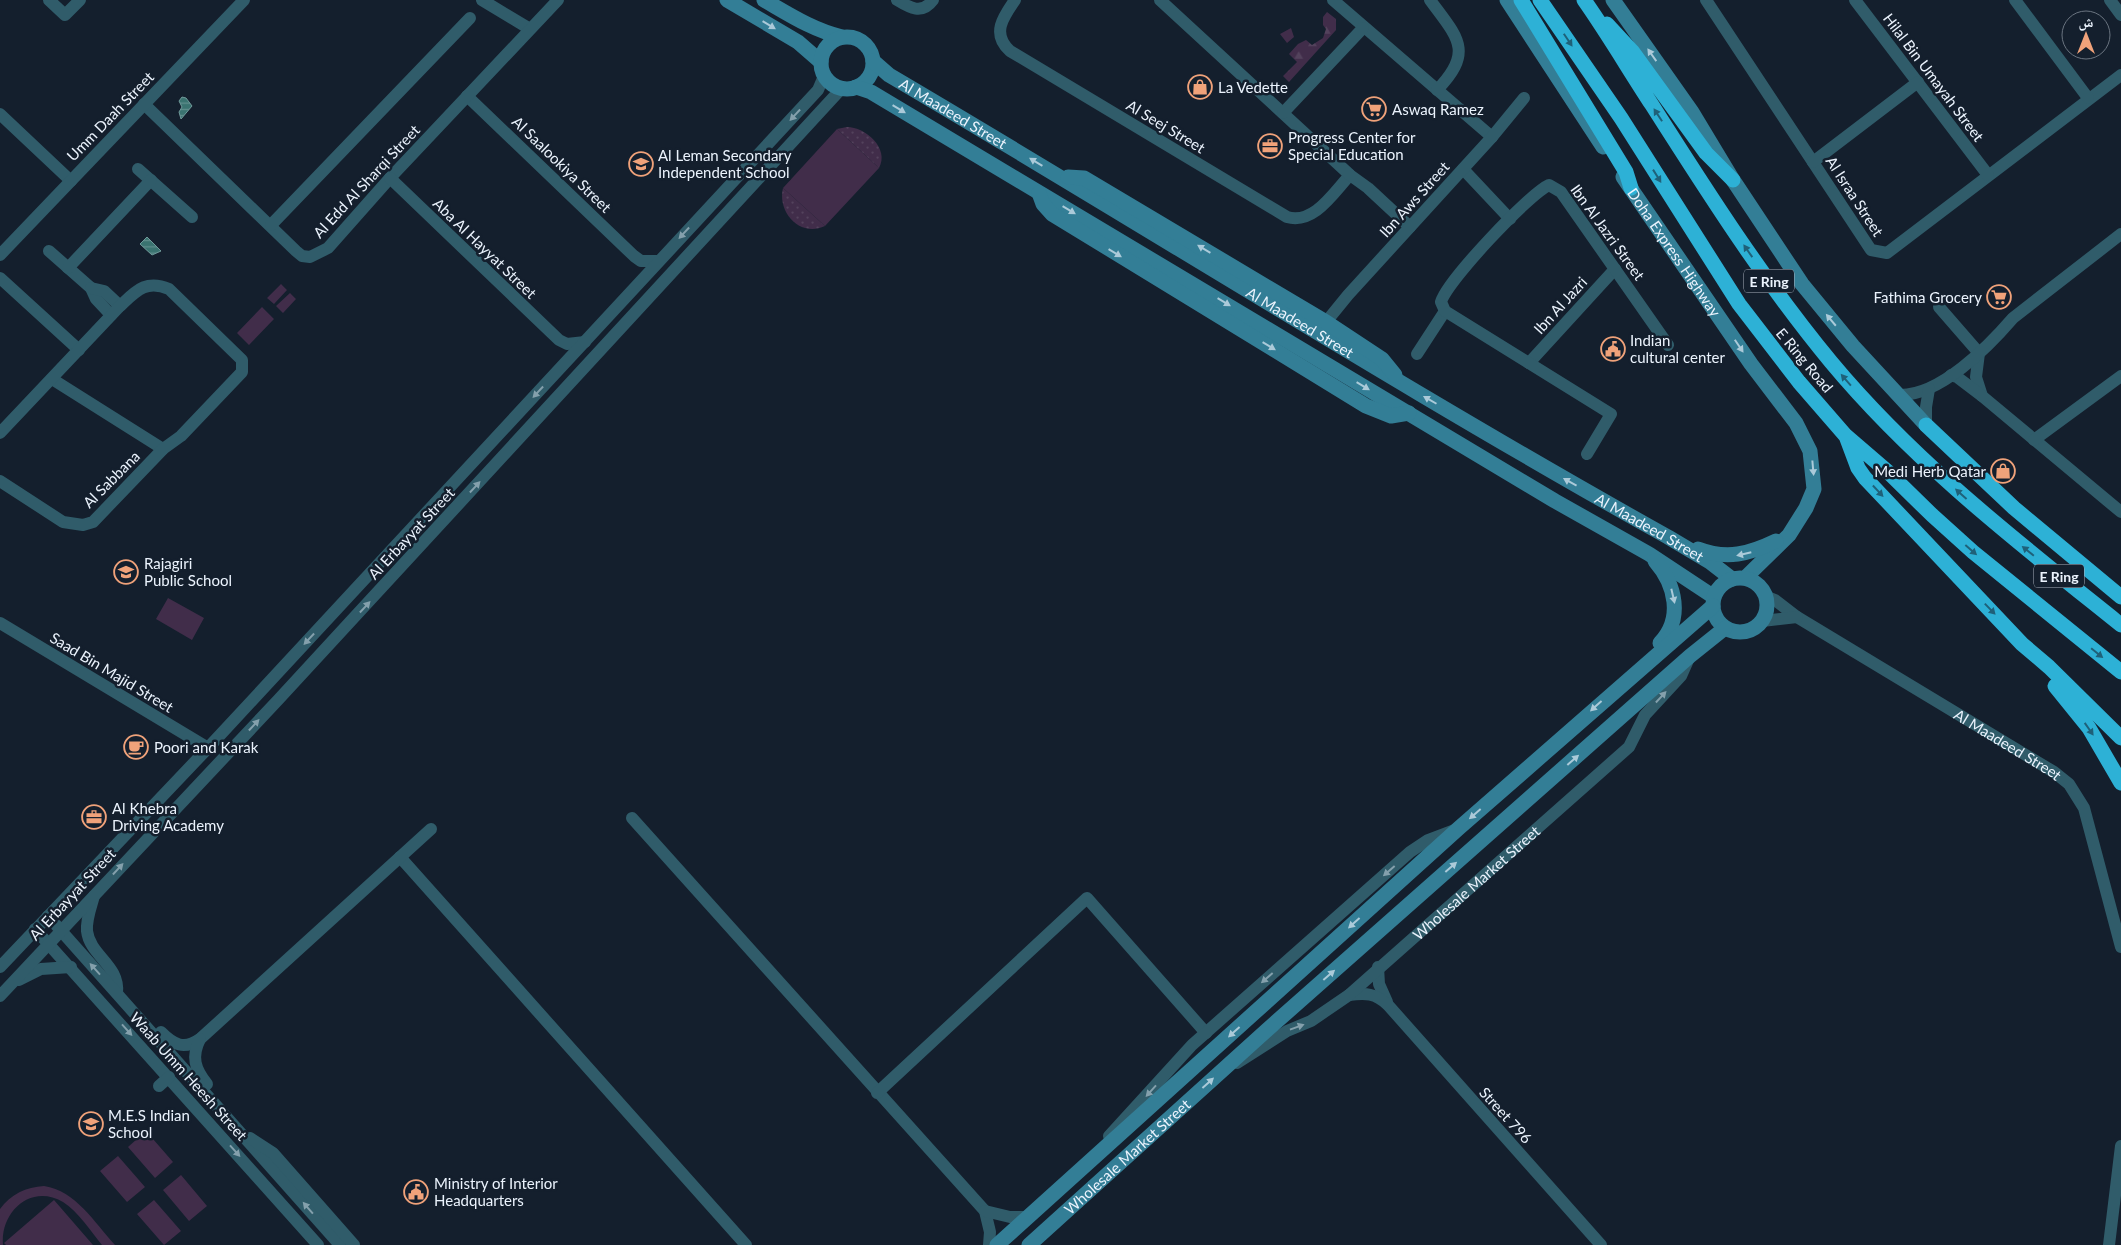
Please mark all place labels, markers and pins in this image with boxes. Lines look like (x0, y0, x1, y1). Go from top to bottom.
shop icon: La Vedette (1187, 74, 1213, 100)
place label: La Vedette (1218, 78, 1288, 96)
supermarket icon: Aswaq Ramez (1361, 96, 1387, 122)
place label: Aswaq Ramez (1392, 100, 1484, 118)
place label: Progress Center for Special Education (1288, 128, 1416, 163)
office icon: Progress Center for Special Education (1257, 133, 1283, 159)
place label: Al Leman Secondary Independent School (658, 146, 792, 181)
school or university icon: Al Leman Secondary Independent School (628, 151, 654, 177)
supermarket icon: Fathima Grocery (1986, 284, 2012, 310)
place label: Fathima Grocery (1874, 288, 1982, 306)
place label: Indian cultural center (1630, 331, 1725, 366)
public building icon: Indian cultural center (1600, 336, 1626, 362)
shop icon: Medi Herb Qatar (1990, 458, 2016, 484)
place label: Medi Herb Qatar (1874, 462, 1987, 480)
place label: Rajagiri Public School (144, 554, 232, 589)
school or university icon: Rajagiri Public School (113, 559, 139, 585)
cafe icon: Poori and Karak (123, 734, 149, 760)
place label: Poori and Karak (154, 738, 259, 756)
place label: Al Khebra Driving Academy (112, 799, 224, 834)
office icon: Al Khebra Driving Academy (81, 804, 107, 830)
place label: M.E.S Indian School (108, 1106, 190, 1141)
school or university icon: M.E.S Indian School (78, 1111, 104, 1137)
place label: Ministry of Interior Headquarters (434, 1174, 558, 1209)
public building icon: Ministry of Interior Headquarters (403, 1179, 429, 1205)

